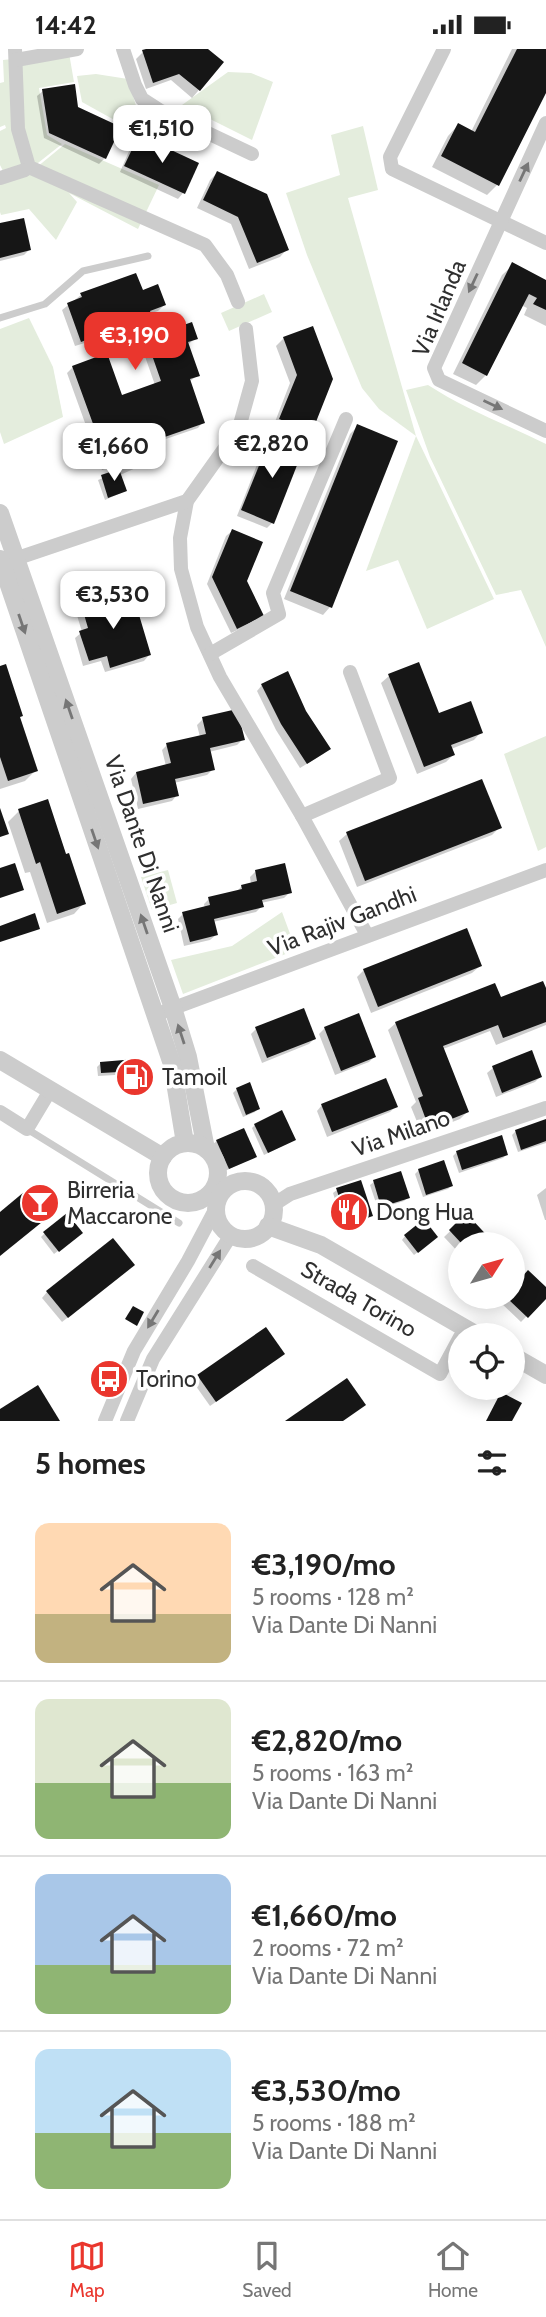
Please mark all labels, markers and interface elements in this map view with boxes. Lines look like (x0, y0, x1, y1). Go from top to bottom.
text: 14:42 (35, 9, 96, 41)
pin: €1,510 (105, 106, 219, 165)
text: €1,510 (129, 114, 195, 142)
one-way arrow (518, 162, 529, 183)
street label: Via Irlanda (406, 255, 472, 361)
one-way arrow (467, 273, 479, 293)
pin: €3,190 (78, 313, 192, 372)
text: €3,190 (100, 321, 170, 349)
one-way arrow (482, 400, 503, 411)
pin: €2,820 (215, 421, 329, 480)
pin: €1,660 (57, 423, 171, 483)
text: €2,820 (235, 429, 309, 457)
text: €1,660 (79, 432, 149, 460)
pin: €3,530 (56, 571, 170, 631)
text: €3,530 (76, 580, 150, 608)
one-way arrow (17, 613, 28, 634)
one-way arrow (63, 698, 74, 719)
street label: Via Dante Di Nanni (99, 752, 185, 936)
one-way arrow (90, 829, 101, 850)
street label: Via Rajiv Gandhi (264, 880, 420, 962)
one-way arrow (138, 913, 149, 934)
one-way arrow (175, 1023, 186, 1044)
fuel station icon: Tamoil (114, 1056, 156, 1098)
place label: Tamoil (162, 1063, 228, 1091)
street label: Via Milano (348, 1103, 454, 1163)
place label: Birreria Maccarone (67, 1176, 173, 1230)
bar icon: Birreria Maccarone (19, 1182, 61, 1224)
restaurant icon: Dong Hua (328, 1191, 370, 1233)
place label: Dong Hua (376, 1198, 474, 1226)
north arrow (448, 1232, 525, 1309)
map controls (448, 1232, 525, 1400)
one-way arrow (208, 1249, 221, 1268)
street label: Strada Torino (296, 1255, 422, 1343)
one-way arrow (147, 1310, 160, 1329)
button: locate (448, 1323, 525, 1400)
bus stop icon: Torino (88, 1358, 130, 1400)
place label: Torino (136, 1365, 197, 1393)
icon: filters (473, 1444, 511, 1482)
text: 5 homes (35, 1445, 146, 1482)
text: €3,190/mo (252, 1546, 396, 1583)
icon: home (91, 1551, 175, 1635)
text: 5 rooms · 128 m² (252, 1583, 414, 1611)
text: Via Dante Di Nanni (252, 1611, 437, 1639)
text: €2,820/mo (252, 1722, 402, 1759)
icon: home (91, 1727, 175, 1811)
text: 5 rooms · 163 m² (252, 1759, 413, 1787)
text: Via Dante Di Nanni (252, 1787, 437, 1815)
text: €1,660/mo (252, 1897, 397, 1934)
icon: home (91, 1902, 175, 1986)
text: 2 rooms · 72 m² (252, 1934, 404, 1962)
text: Via Dante Di Nanni (252, 1962, 437, 1990)
text: €3,530/mo (252, 2072, 401, 2109)
icon: home (91, 2077, 175, 2161)
text: 5 rooms · 188 m² (252, 2109, 416, 2137)
text: Via Dante Di Nanni (252, 2137, 437, 2165)
tab: Map (68, 2237, 106, 2302)
tab: Saved (242, 2237, 292, 2302)
tab: Home (428, 2237, 478, 2302)

